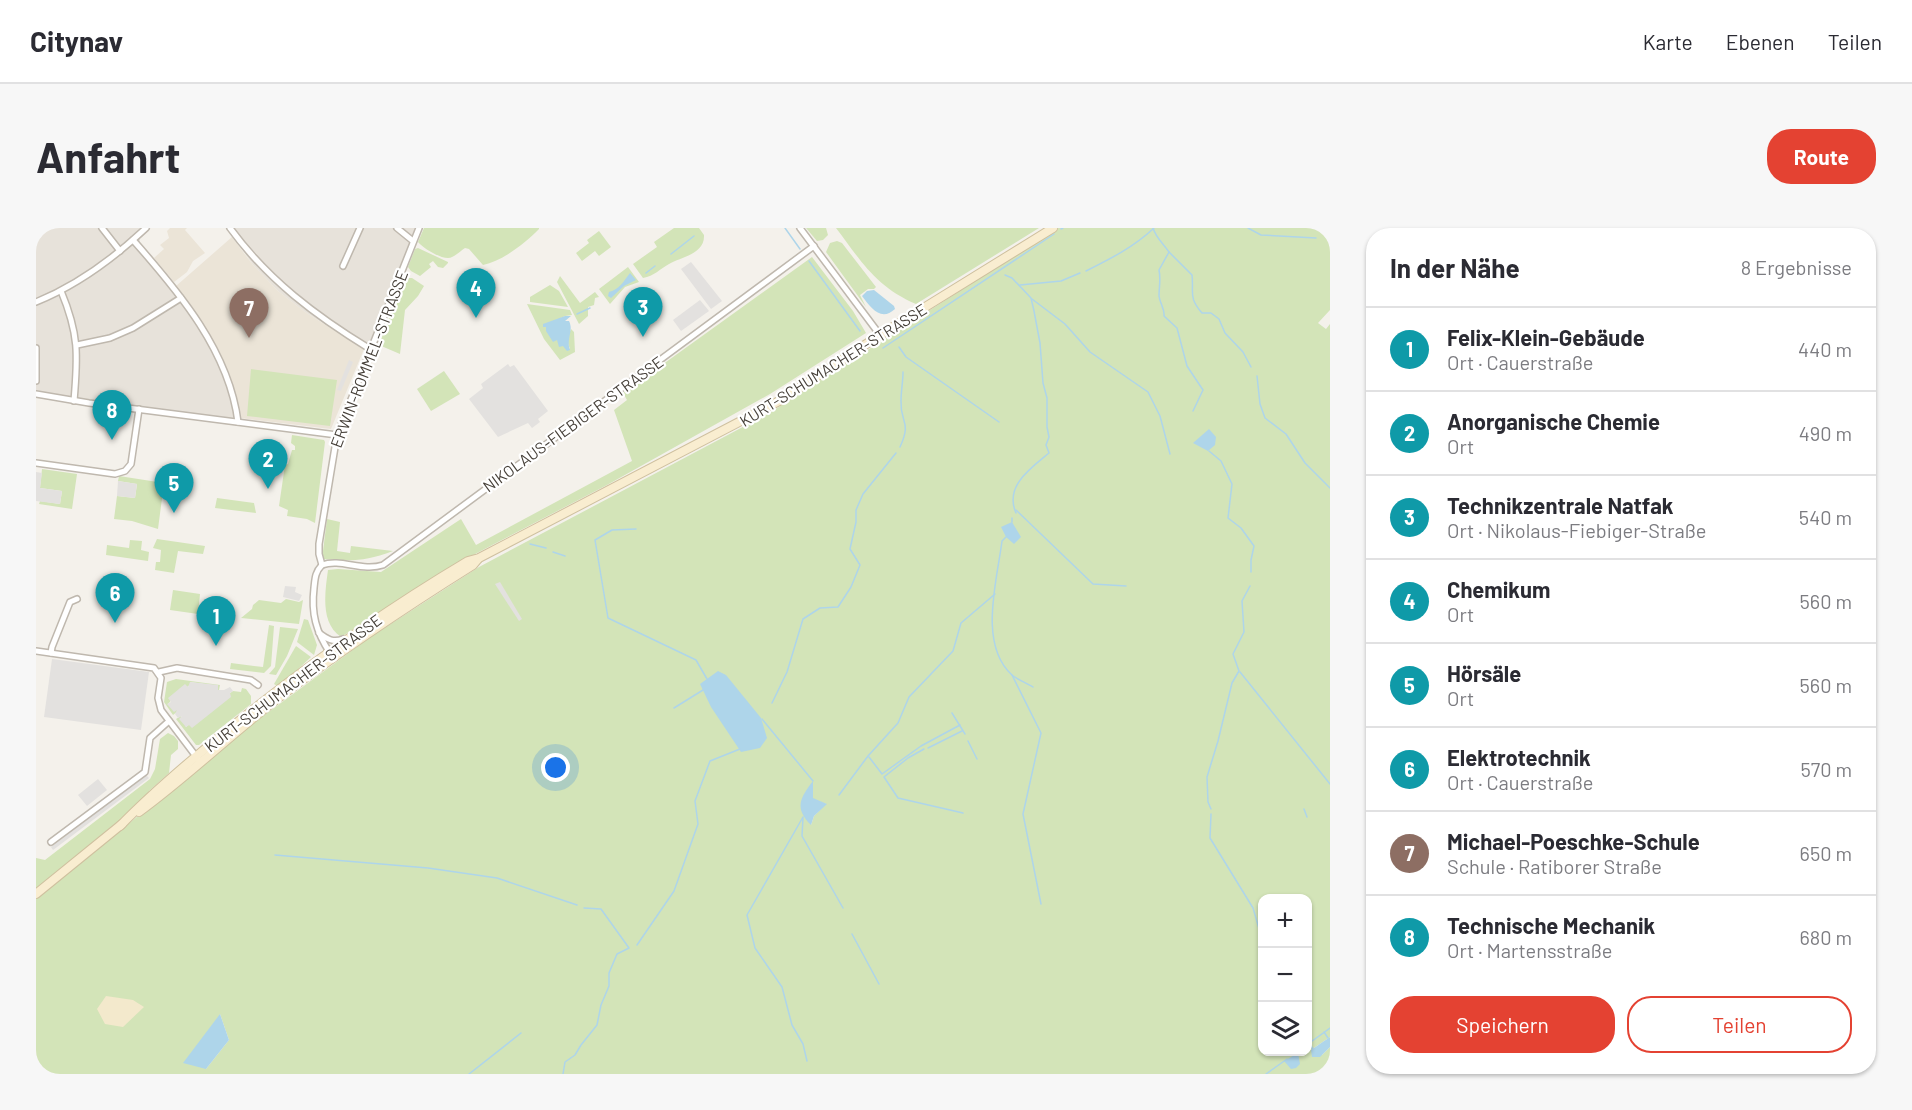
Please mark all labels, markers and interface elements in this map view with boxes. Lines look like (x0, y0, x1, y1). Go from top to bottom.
text: Citynav (30, 24, 123, 58)
text: Karte (1643, 29, 1693, 54)
text: Ebenen (1726, 29, 1795, 54)
text: Teilen (1828, 29, 1882, 54)
button: Route (1767, 129, 1876, 184)
text: Anfahrt (36, 131, 181, 181)
text: In der Nähe (1390, 252, 1520, 283)
text: 8 Ergebnisse (1741, 255, 1852, 279)
street label: ERWIN-ROMMEL-STRASSE (326, 267, 411, 450)
pin: 4 (456, 268, 496, 318)
pin: 7 (230, 288, 268, 338)
pin: 3 (624, 288, 662, 337)
street label: KURT-SCHUMACHER-STRASSE (736, 299, 930, 430)
text: Felix-Klein-Gebäude (1447, 324, 1645, 350)
text: 1 (1406, 337, 1413, 361)
text: 440 m (1798, 337, 1852, 361)
text: Ort · Cauerstraße (1447, 350, 1593, 374)
street label: NIKOLAUS-FIEBIGER-STRASSE (479, 352, 667, 496)
pin: 8 (92, 390, 132, 440)
text: Anorganische Chemie (1447, 408, 1660, 434)
text: 2 (1404, 421, 1415, 445)
text: 490 m (1799, 421, 1852, 445)
text: Ort (1447, 434, 1474, 458)
pin: 2 (248, 440, 288, 489)
pin: 5 (154, 464, 194, 513)
text: Technikzentrale Natfak (1447, 492, 1674, 518)
text: 3 (1404, 505, 1415, 529)
text: 540 m (1799, 505, 1852, 529)
text: Ort · Nikolaus-Fiebiger-Straße (1447, 518, 1706, 542)
pin: 6 (96, 574, 134, 623)
text: Chemikum (1447, 576, 1550, 602)
text: 4 (1403, 589, 1416, 613)
text: 560 m (1800, 589, 1852, 613)
pin: 1 (196, 596, 236, 646)
text: Ort (1447, 602, 1474, 626)
street label: KURT-SCHUMACHER-STRASSE (200, 610, 385, 755)
text: Hörsäle (1447, 660, 1521, 686)
text: 5 (1404, 673, 1415, 697)
text: 560 m (1800, 673, 1852, 697)
text: Ort (1447, 686, 1474, 710)
text: Elektrotechnik (1447, 744, 1591, 770)
your location (541, 753, 570, 782)
text: 6 (1404, 757, 1415, 781)
text: 570 m (1800, 757, 1852, 781)
text: Ort · Cauerstraße (1447, 770, 1593, 794)
text: Michael-Poeschke-Schule (1447, 828, 1700, 854)
text: 7 (1405, 841, 1414, 865)
text: 650 m (1800, 841, 1852, 865)
text: Schule · Ratiborer Straße (1447, 854, 1662, 878)
map controls (1258, 894, 1312, 1056)
button: + (1258, 894, 1312, 948)
text: Technische Mechanik (1447, 912, 1655, 938)
text: 8 (1404, 925, 1415, 949)
text: 680 m (1799, 925, 1852, 949)
text: Ort · Martensstraße (1447, 938, 1612, 962)
button: − (1258, 948, 1312, 1002)
button: Speichern (1390, 996, 1615, 1053)
button: Teilen (1627, 996, 1852, 1053)
button: layers (1258, 1002, 1312, 1056)

